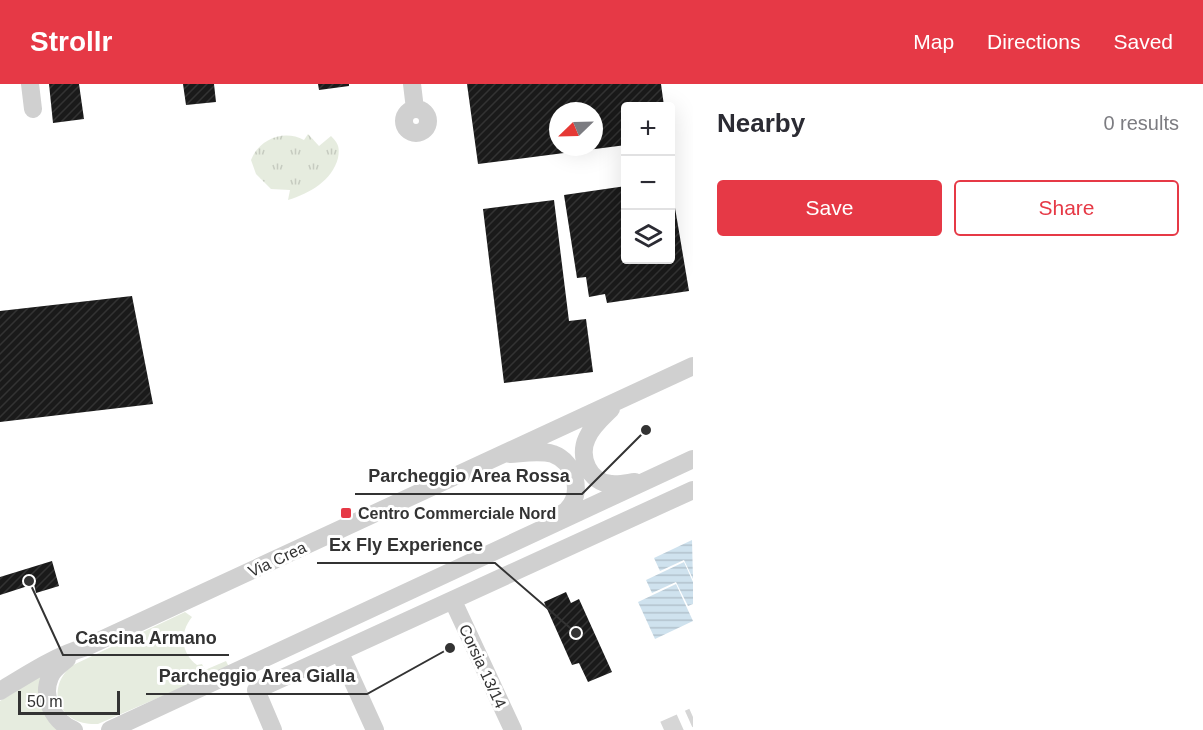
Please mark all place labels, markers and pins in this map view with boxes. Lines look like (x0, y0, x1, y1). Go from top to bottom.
callout: Parcheggio Area Rossa (355, 458, 582, 494)
place label: Centro Commerciale Nord (358, 505, 556, 522)
marker: Centro Commerciale Nord (339, 506, 353, 520)
callout: Ex Fly Experience (317, 527, 495, 563)
callout: Cascina Armano (63, 619, 229, 655)
callout: Parcheggio Area Gialla (146, 658, 367, 694)

